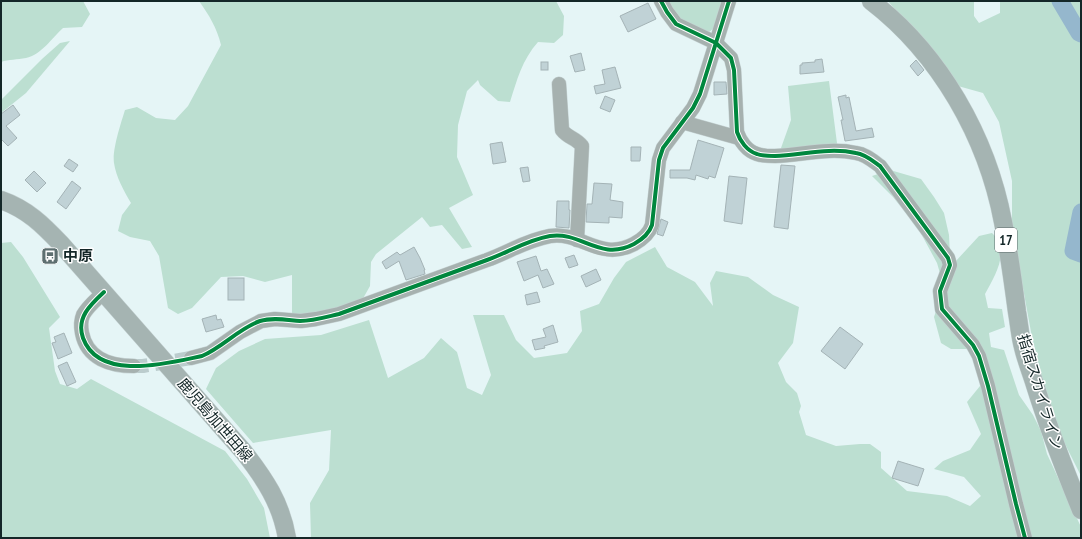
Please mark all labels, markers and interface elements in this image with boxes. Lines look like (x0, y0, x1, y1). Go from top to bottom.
road number: 17 (995, 228, 1017, 252)
bus stop icon: 中原 (40, 246, 60, 266)
place label: 中原 (63, 246, 93, 265)
street label: 指宿スカイライン (1014, 332, 1067, 452)
street label: 鹿児島加世田線 (174, 374, 257, 466)

